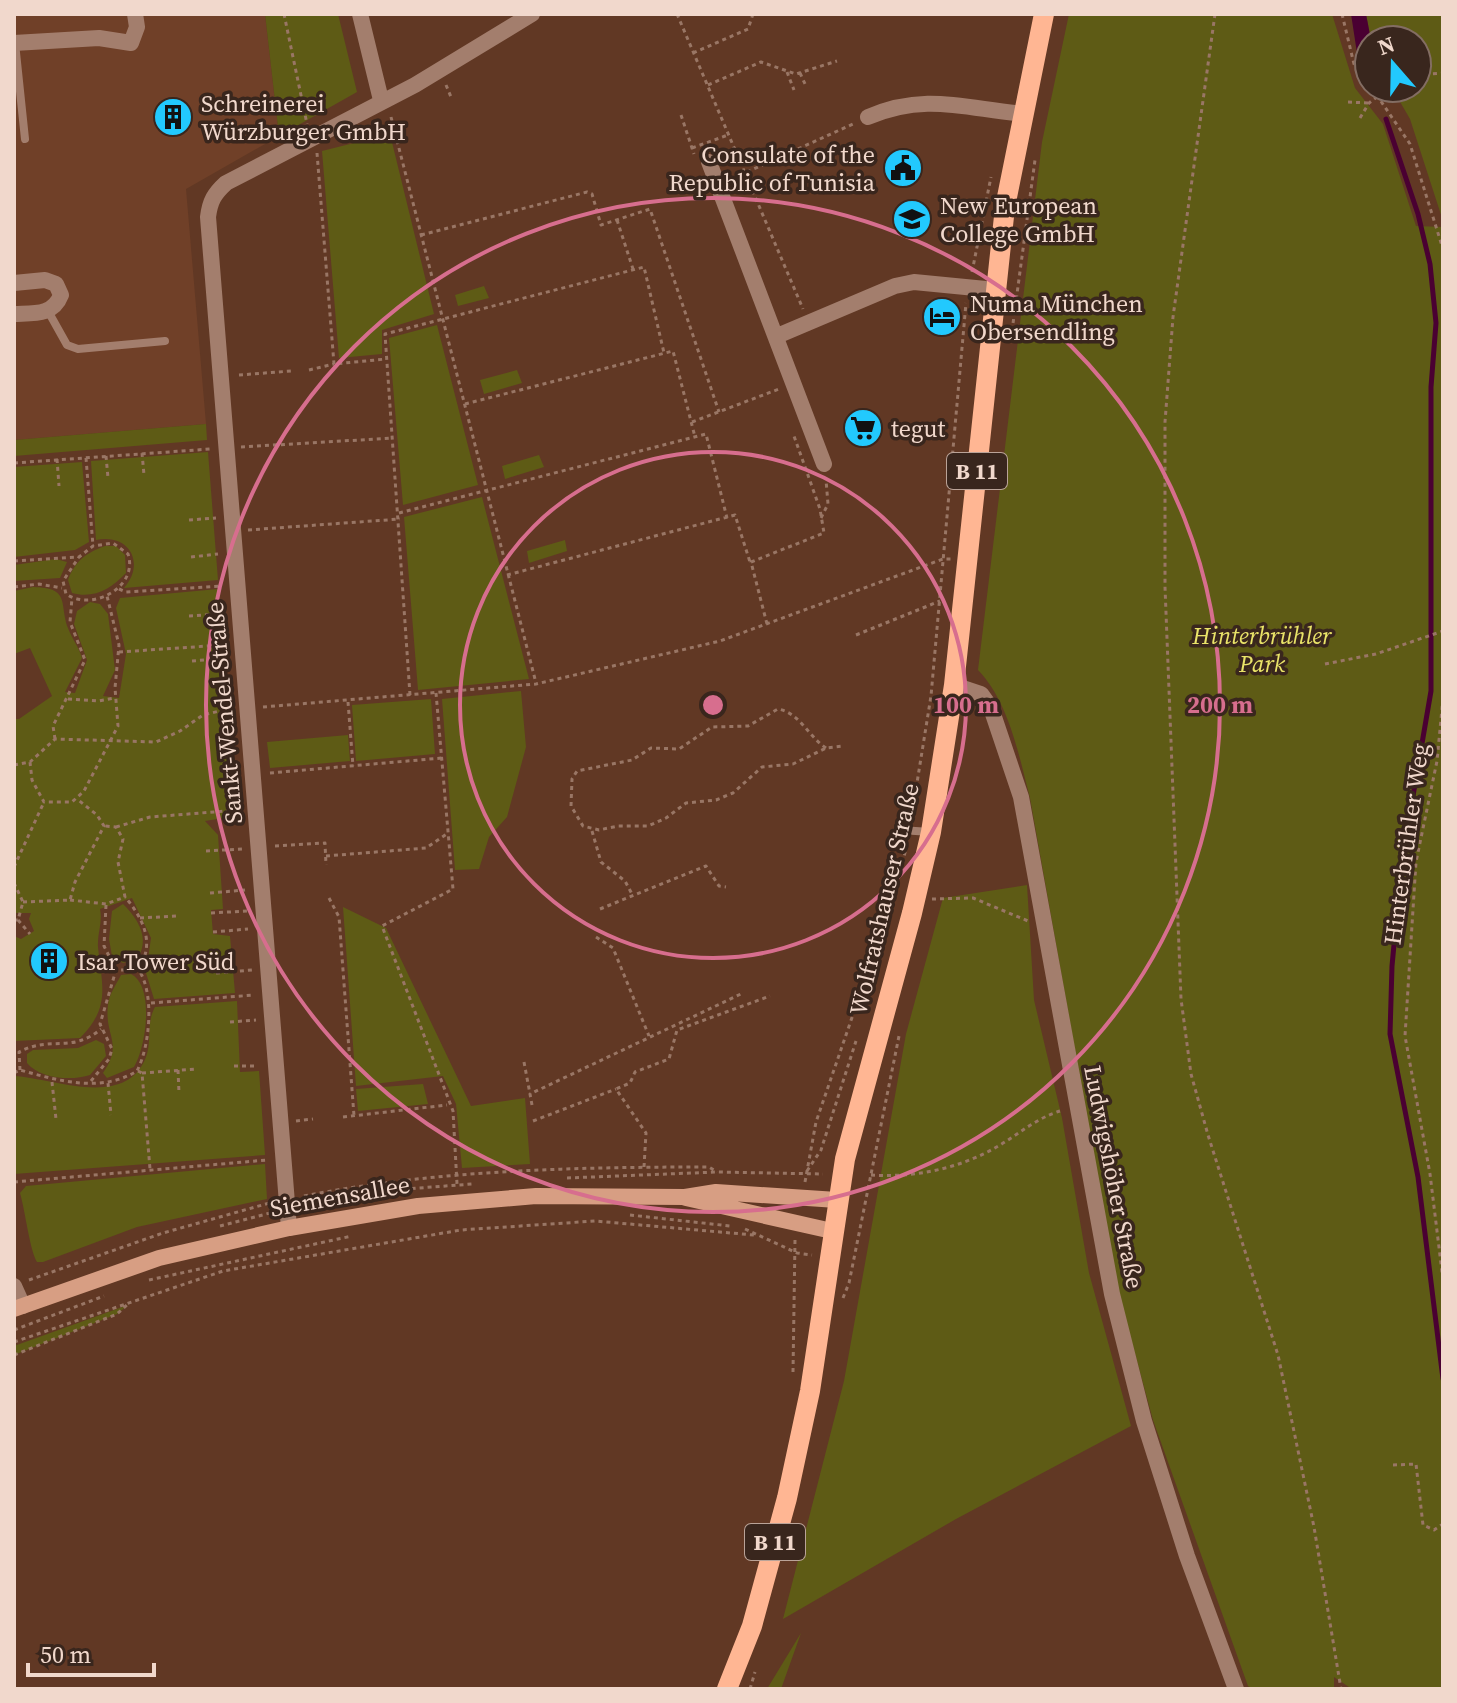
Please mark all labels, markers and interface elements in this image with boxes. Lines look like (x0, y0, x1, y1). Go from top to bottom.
north arrow (1353, 24, 1433, 104)
text: N (1373, 28, 1399, 62)
place label: Schreinerei Würzburger GmbH (201, 87, 406, 148)
building icon: Schreinerei Würzburger GmbH (152, 96, 194, 138)
place label: Consulate of the Republic of Tunisia (668, 138, 876, 199)
public building icon: Consulate of the Republic of Tunisia (882, 147, 924, 189)
place label: New European College GmbH (940, 189, 1097, 250)
school or university icon: New European College GmbH (891, 198, 933, 240)
place label: Numa München Obersendling (970, 287, 1143, 348)
hotel icon: Numa München Obersendling (921, 296, 963, 338)
supermarket icon: tegut (842, 407, 884, 449)
place label: tegut (891, 412, 945, 445)
road number: B 11 (947, 453, 1007, 489)
street label: Sankt-Wendel-Straße (198, 601, 250, 825)
park label: Hinterbrühler Park (1191, 619, 1333, 680)
text: 100 m (933, 688, 999, 721)
text: 200 m (1187, 688, 1253, 721)
centre of rings (699, 691, 727, 719)
street label: Hinterbrühler Weg (1376, 741, 1436, 947)
street label: Wolfratshauser Straße (841, 780, 927, 1018)
building icon: Isar Tower Süd (28, 940, 70, 982)
place label: Isar Tower Süd (77, 945, 235, 978)
street label: Ludwigshöher Straße (1076, 1062, 1152, 1292)
street label: Siemensallee (267, 1167, 413, 1225)
road number: B 11 (745, 1524, 805, 1560)
scale bar (28, 1627, 154, 1677)
text: 50 m (40, 1638, 91, 1671)

